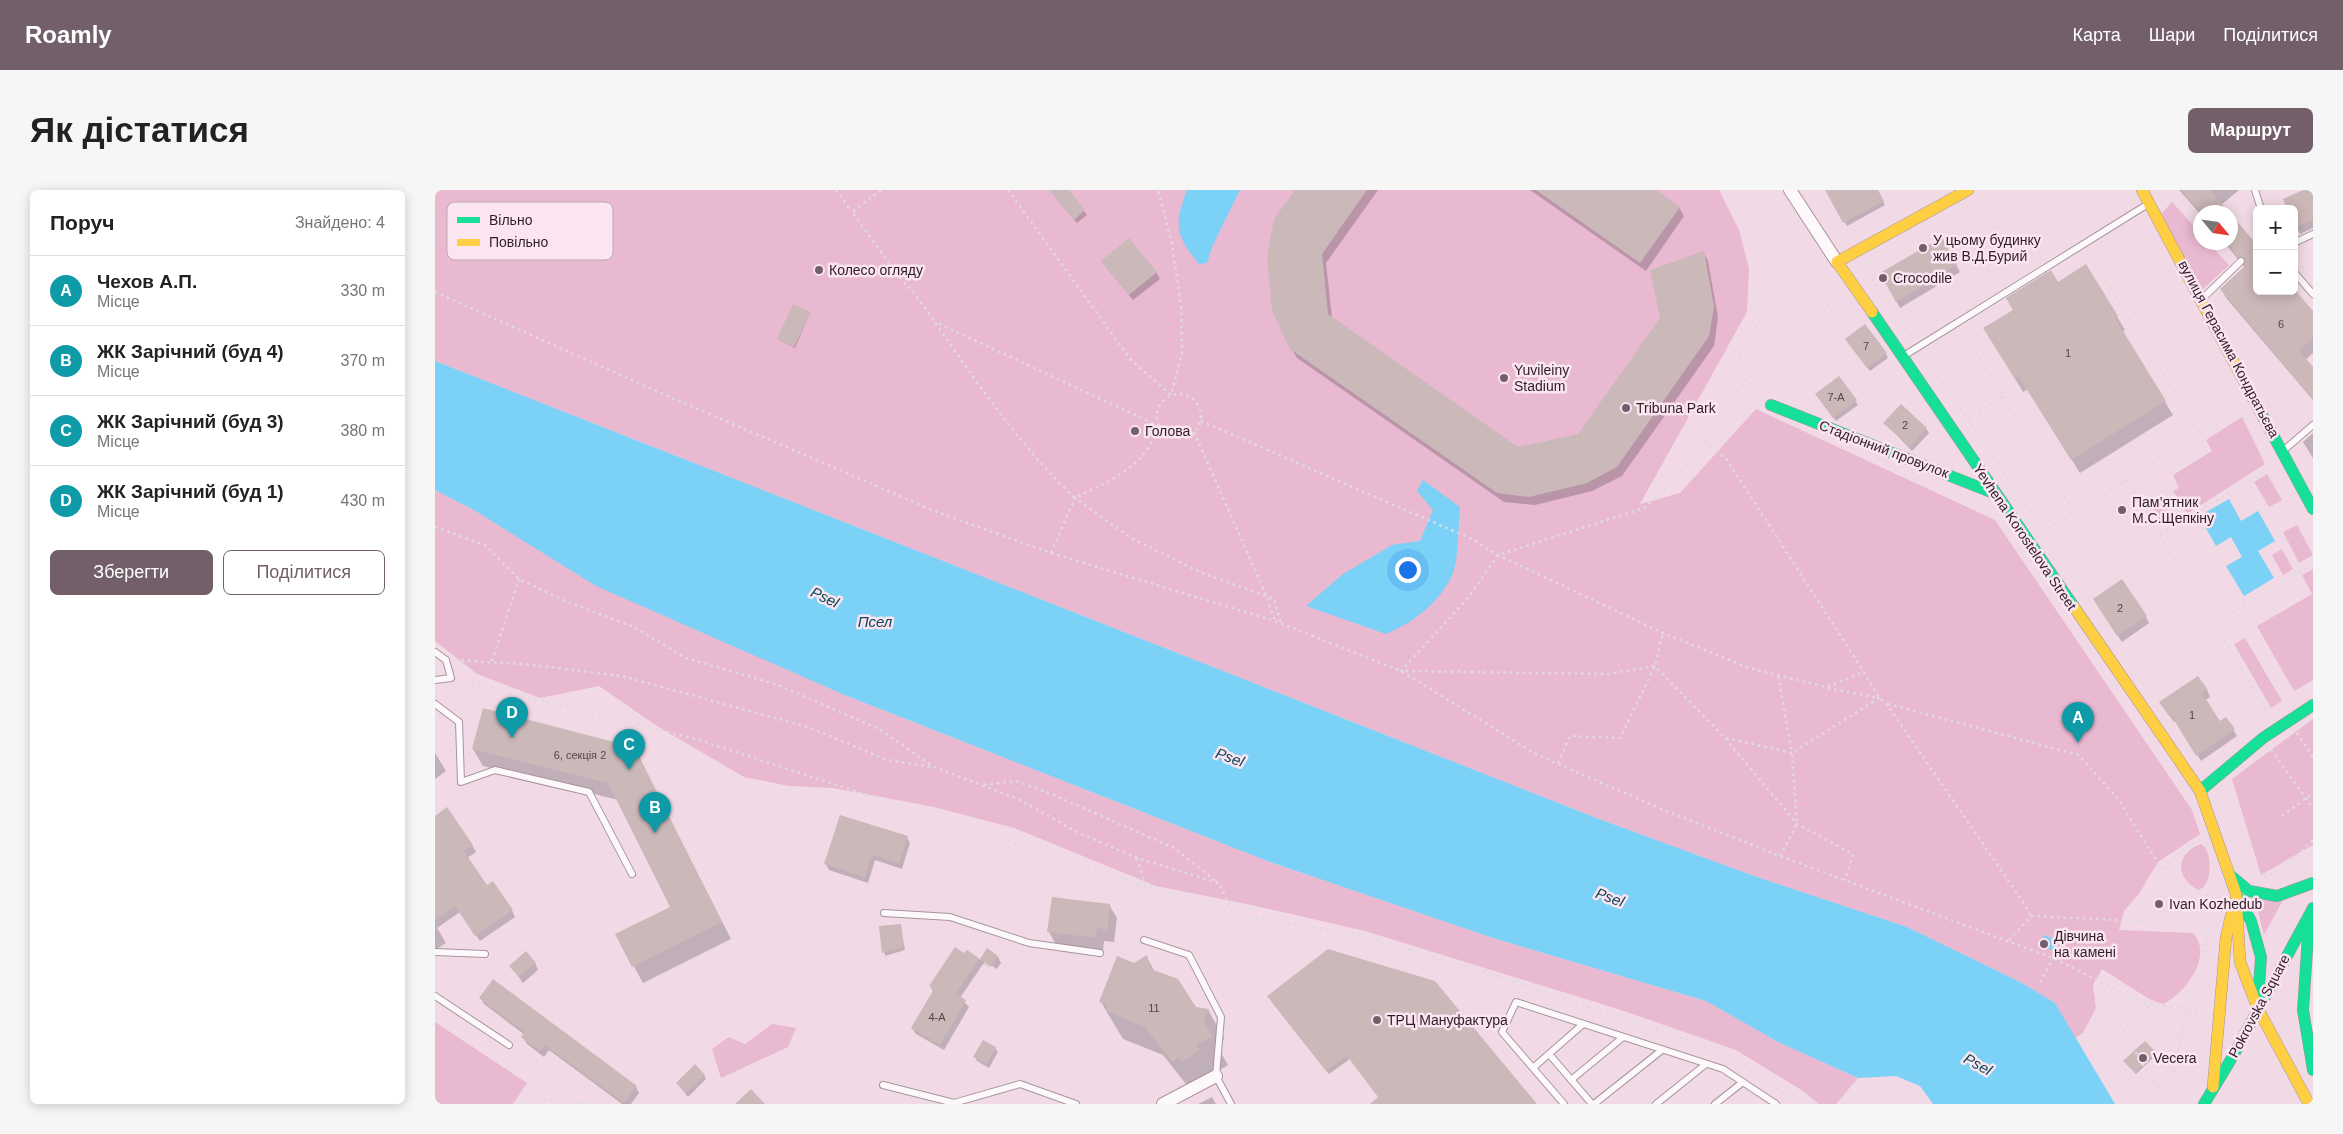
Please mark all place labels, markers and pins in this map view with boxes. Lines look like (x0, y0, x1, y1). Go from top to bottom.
place label: У цьому будинку жив В.Д.Бурий (1933, 232, 2041, 264)
marker: У цьому будинку жив В.Д.Бурий (1917, 242, 1929, 254)
place label: Колесо огляду (829, 262, 923, 278)
marker: Колесо огляду (813, 264, 825, 276)
place label: Crocodile (1893, 270, 1952, 286)
marker: Crocodile (1877, 272, 1889, 284)
place label: Yuvileiny Stadium (1514, 362, 1569, 394)
marker: Yuvileiny Stadium (1498, 372, 1510, 384)
place label: Tribuna Park (1636, 400, 1717, 416)
marker: Tribuna Park (1620, 402, 1632, 414)
place label: Голова (1145, 423, 1191, 439)
marker: Голова (1129, 425, 1141, 437)
place label: Пам’ятник М.С.Щепкіну (2132, 494, 2214, 526)
marker: Пам’ятник М.С.Щепкіну (2116, 504, 2128, 516)
pin: D (496, 697, 528, 738)
pin: A (2062, 702, 2094, 743)
pin: C (613, 729, 645, 770)
pin: B (639, 792, 671, 833)
place label: Ivan Kozhedub (2169, 896, 2263, 912)
marker: Ivan Kozhedub (2153, 898, 2165, 910)
place label: Дівчина на камені (2054, 928, 2116, 960)
marker: Дівчина на камені (2038, 938, 2050, 950)
place label: ТРЦ Мануфактура (1387, 1012, 1508, 1028)
marker: ТРЦ Мануфактура (1371, 1014, 1383, 1026)
place label: Vecera (2153, 1050, 2197, 1066)
marker: Vecera (2137, 1052, 2149, 1064)

